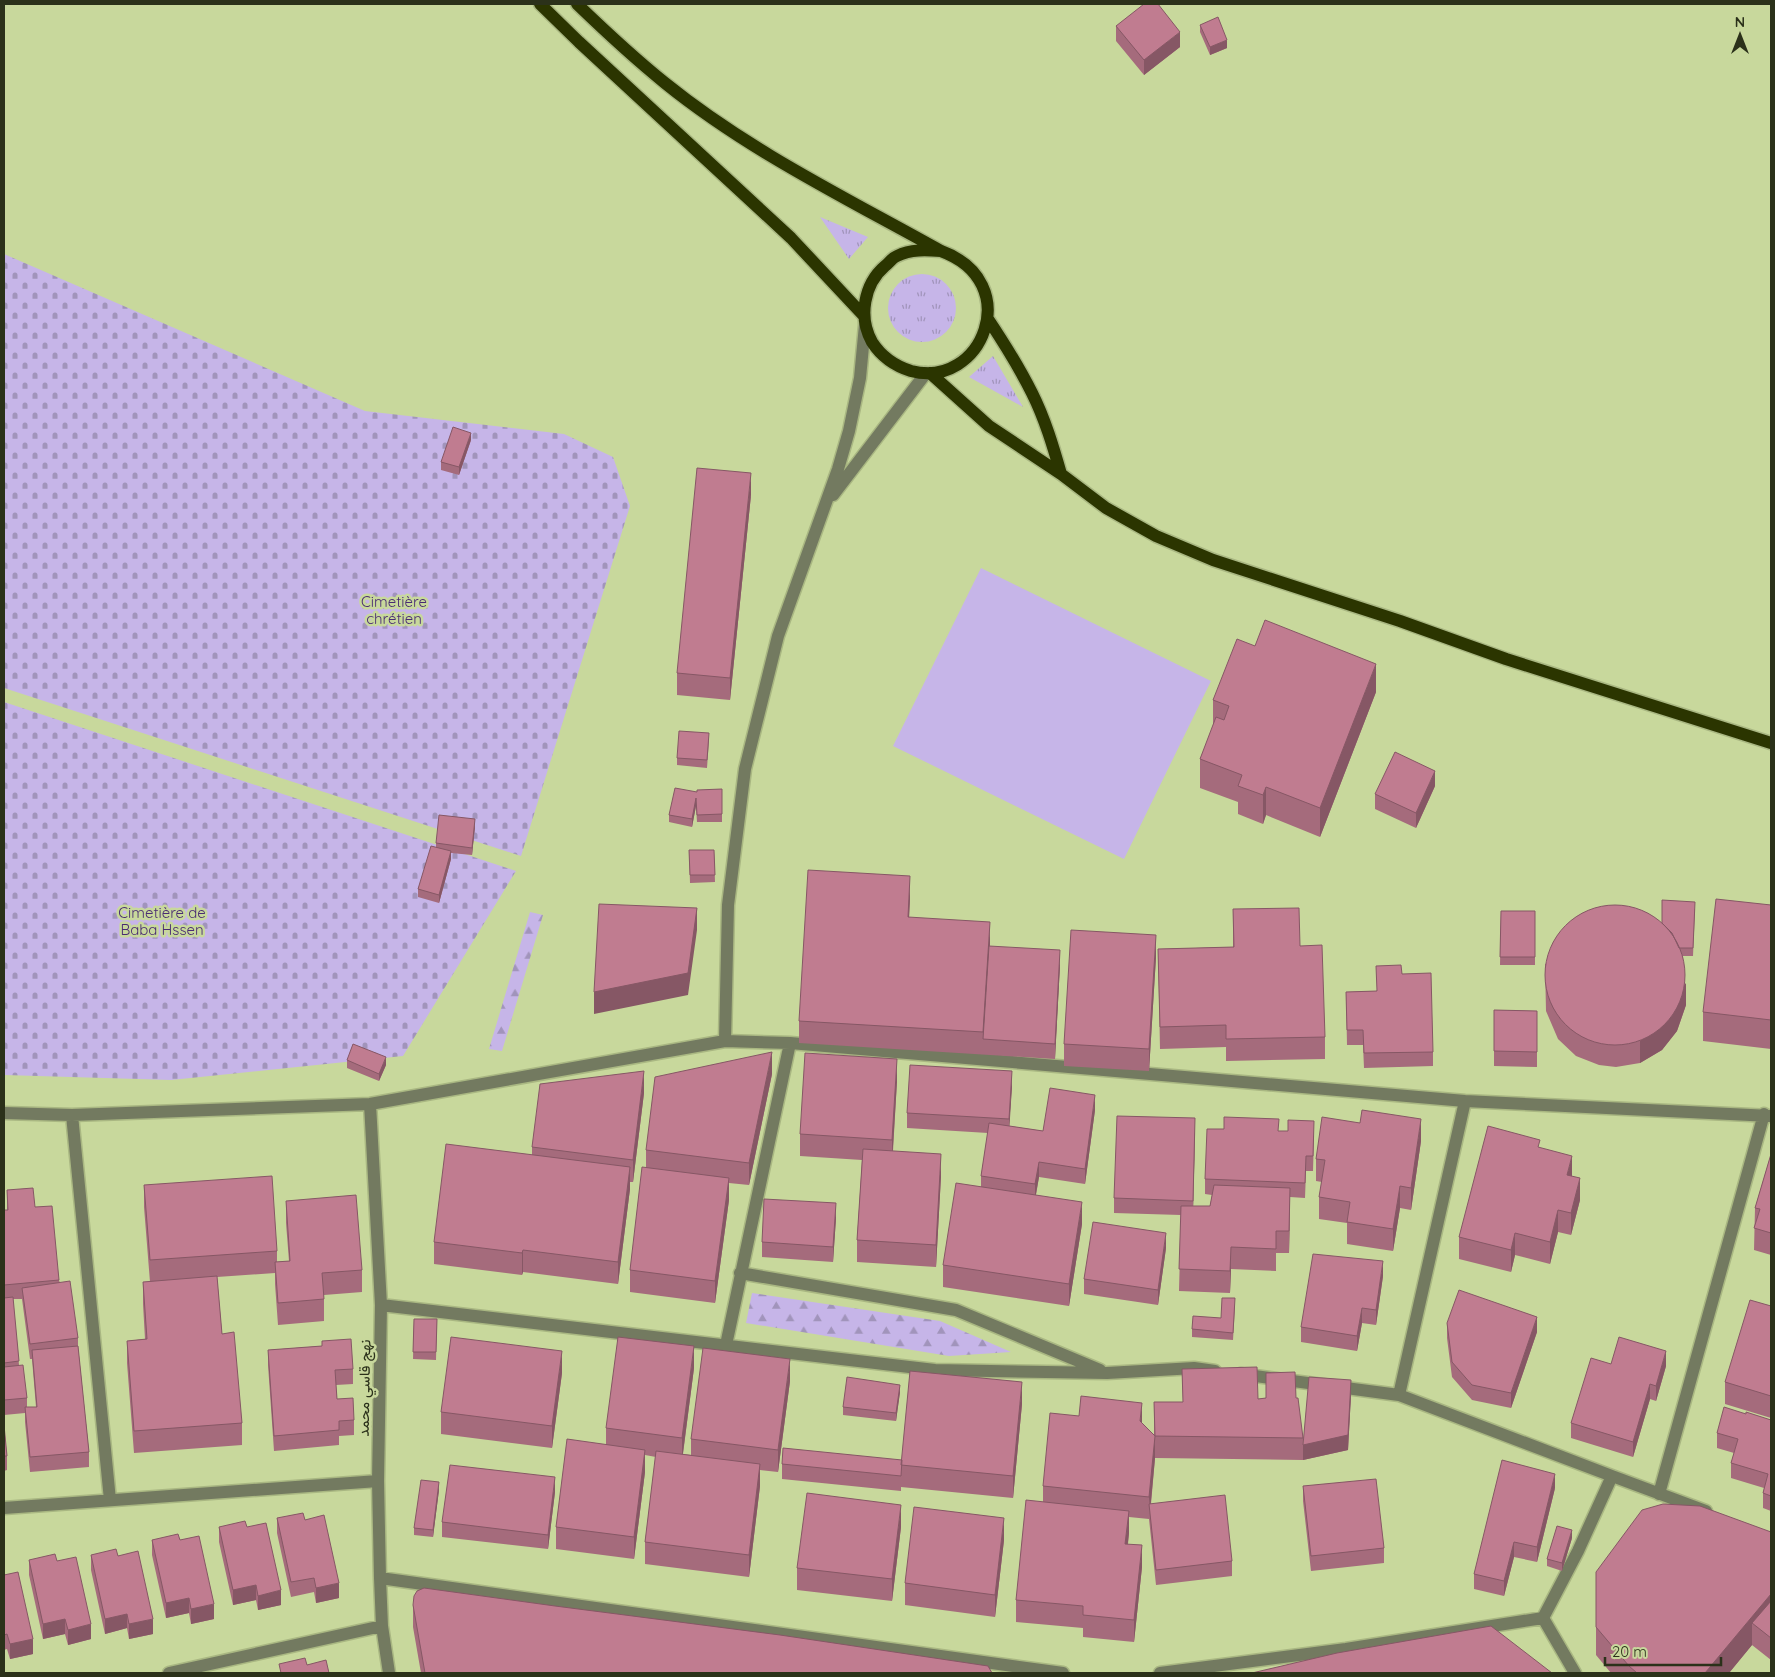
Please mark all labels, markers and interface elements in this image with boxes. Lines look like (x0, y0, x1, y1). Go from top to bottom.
north arrow (1715, 10, 1765, 60)
text: N (1735, 13, 1745, 31)
park label: Cimetière chrétien (361, 592, 427, 628)
park label: Cimetière de Baba Hssen (118, 903, 206, 939)
street label: نهج قاسي محمد (354, 1339, 378, 1437)
scale bar (1605, 1634, 1721, 1666)
text: 20 m (1612, 1642, 1647, 1661)

